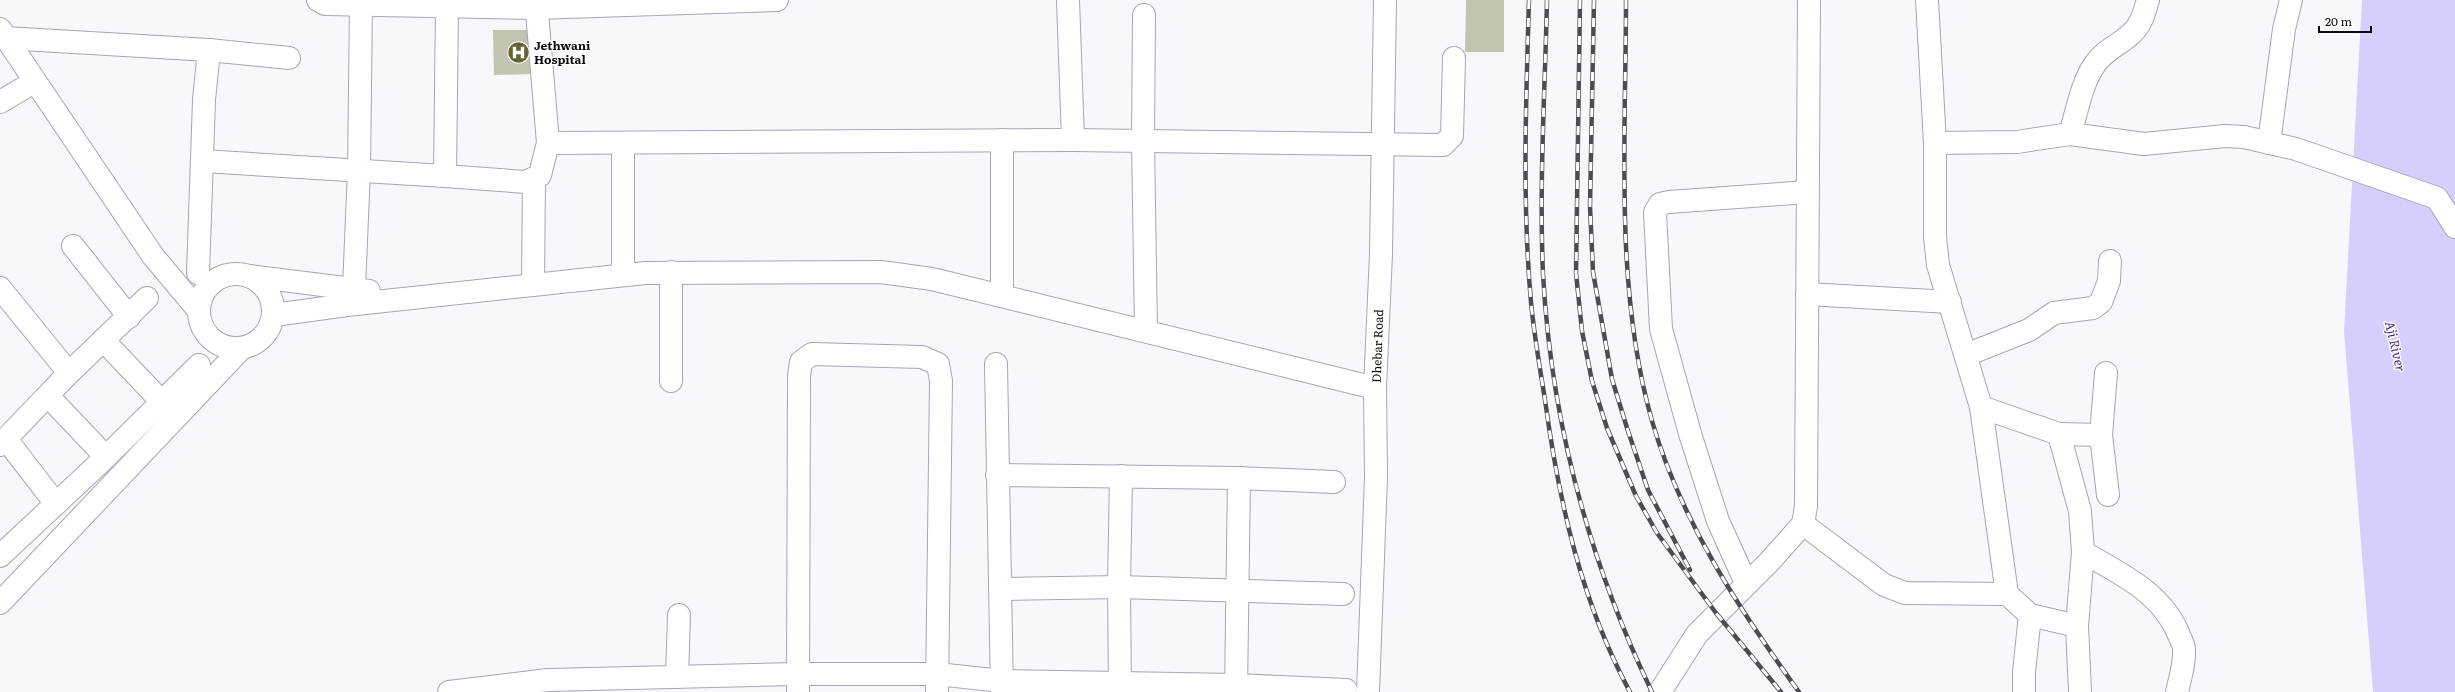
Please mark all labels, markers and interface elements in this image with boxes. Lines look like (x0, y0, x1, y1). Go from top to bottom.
scale bar (2319, 8, 2371, 34)
text: 20 m (2325, 12, 2352, 30)
place label: Jethwani Hospital (534, 36, 591, 68)
hospital icon: Jethwani Hospital (505, 39, 531, 65)
street label: Dhebar Road (1367, 308, 1387, 383)
water label: Aji River (2381, 319, 2411, 373)

